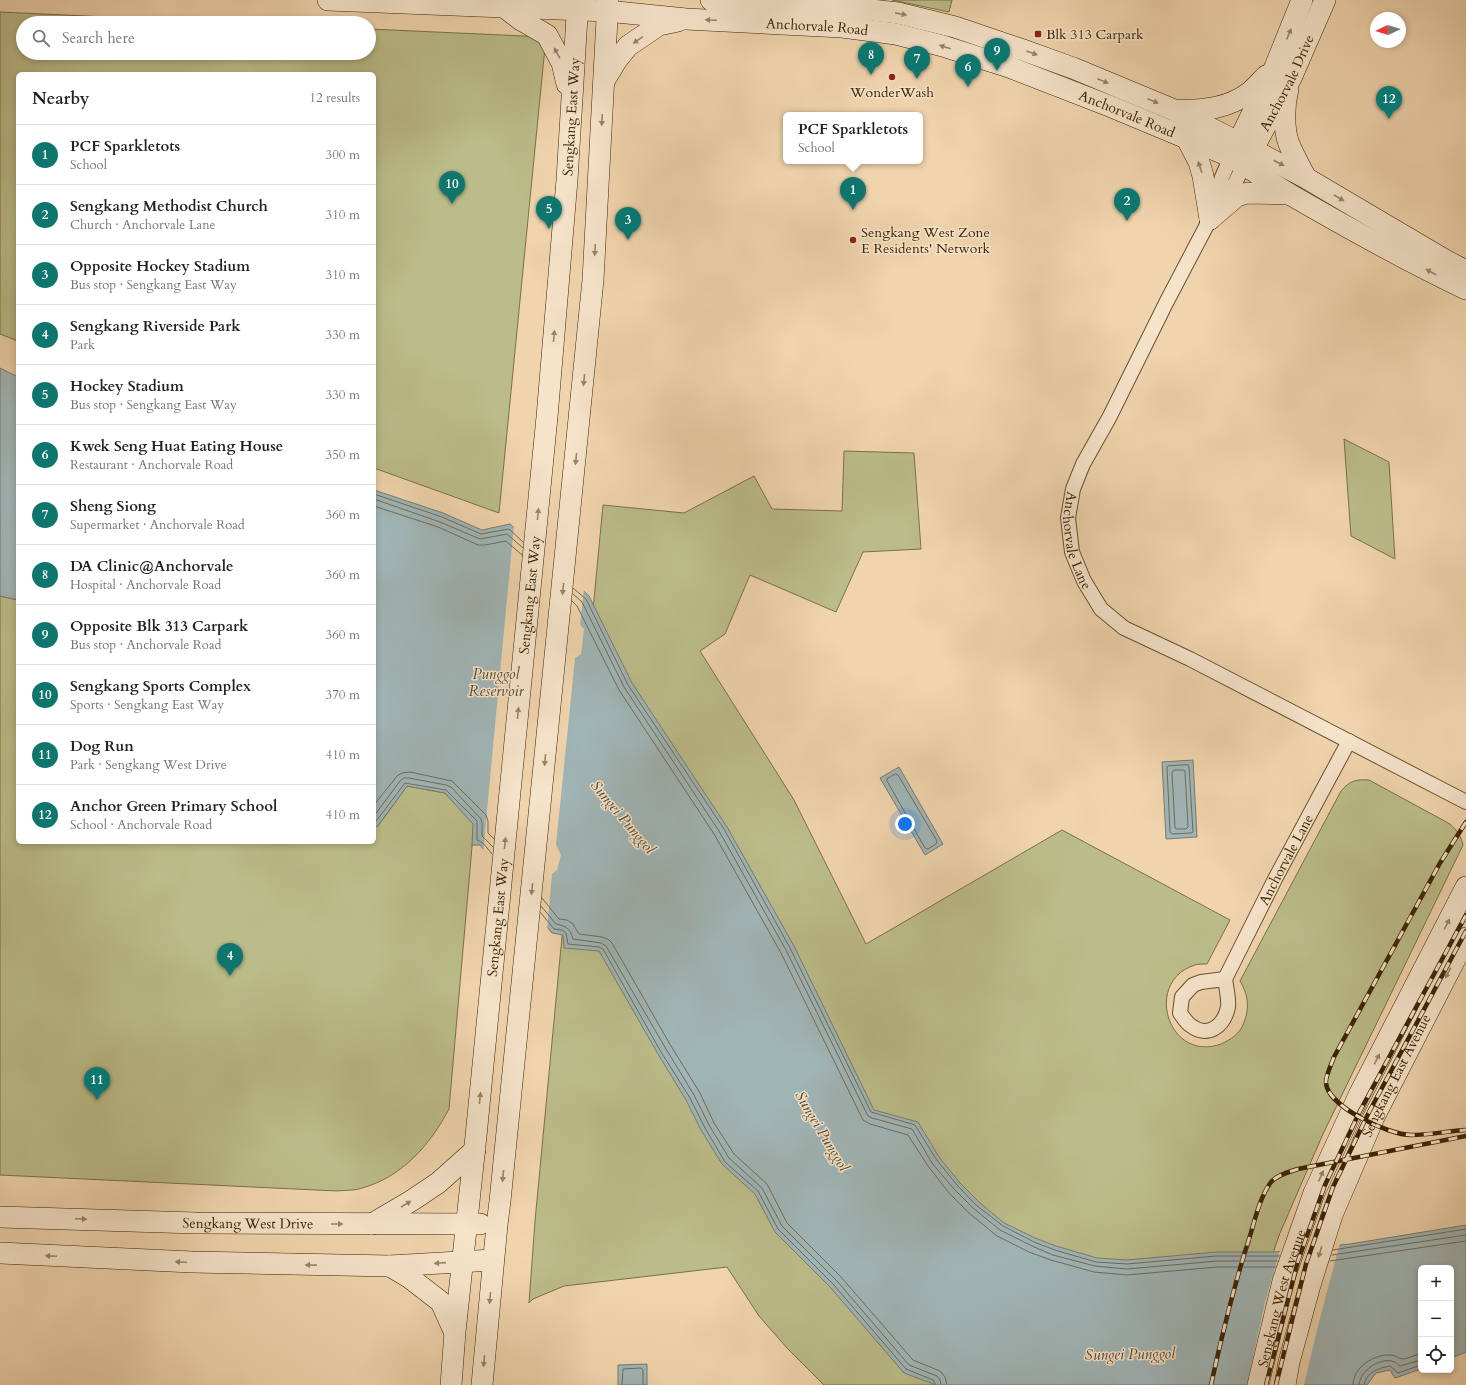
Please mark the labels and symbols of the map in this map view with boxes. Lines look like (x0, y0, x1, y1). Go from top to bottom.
one-way arrow (895, 12, 907, 18)
north arrow (1370, 12, 1406, 48)
street label: Anchorvale Road (766, 14, 870, 40)
one-way arrow (704, 17, 717, 23)
place label: Blk 313 Carpark (1046, 25, 1144, 44)
one-way arrow (1286, 27, 1292, 39)
marker: Blk 313 Carpark (1033, 29, 1043, 39)
street label: Anchorvale Drive (1255, 32, 1318, 134)
one-way arrow (632, 36, 644, 43)
pin: 9 (984, 38, 1010, 71)
pin: 8 (858, 42, 884, 75)
one-way arrow (939, 44, 951, 50)
pin: 7 (904, 46, 930, 79)
one-way arrow (554, 47, 560, 59)
one-way arrow (1026, 51, 1038, 57)
pin: 6 (955, 54, 981, 87)
street label: Sengkang East Way (558, 56, 584, 177)
marker: WonderWash (887, 72, 897, 82)
one-way arrow (1097, 78, 1109, 84)
place label: WonderWash (849, 83, 934, 102)
street label: Anchorvale Road (1076, 86, 1179, 142)
pin: 12 (1376, 86, 1402, 119)
one-way arrow (1148, 99, 1160, 105)
one-way arrow (598, 114, 605, 126)
one-way arrow (1273, 160, 1285, 166)
one-way arrow (1197, 161, 1203, 173)
pin: 10 (439, 171, 465, 204)
pin: 1 (840, 177, 866, 210)
pin: 2 (1114, 188, 1140, 221)
one-way arrow (1334, 194, 1345, 201)
pin: 5 (536, 196, 562, 229)
pin: 3 (615, 207, 641, 240)
place label: Sengkang West Zone E Residents' Network (861, 223, 991, 258)
marker: Sengkang West Zone E Residents' Network (848, 235, 858, 245)
one-way arrow (592, 244, 598, 257)
one-way arrow (1425, 269, 1437, 275)
one-way arrow (551, 330, 558, 342)
one-way arrow (581, 373, 587, 386)
one-way arrow (573, 453, 579, 465)
street label: Anchorvale Lane (1058, 490, 1096, 593)
one-way arrow (534, 508, 541, 520)
street label: Sengkang East Way (514, 534, 545, 655)
one-way arrow (559, 583, 566, 595)
water label: Punggol Reservoir (468, 664, 525, 701)
one-way arrow (515, 707, 521, 719)
one-way arrow (542, 754, 548, 766)
water label: Sungei Punggol (586, 776, 660, 859)
street label: Anchorvale Lane (1254, 811, 1318, 908)
your location (895, 814, 915, 834)
one-way arrow (502, 837, 509, 849)
street label: Sengkang East Way (482, 857, 513, 977)
one-way arrow (529, 883, 535, 895)
one-way arrow (1444, 919, 1450, 930)
pin: 4 (217, 943, 243, 976)
one-way arrow (1445, 967, 1451, 979)
street label: Sengkang East Avenue (1357, 1011, 1435, 1140)
one-way arrow (1374, 1053, 1380, 1065)
pin: 11 (84, 1067, 110, 1100)
water label: Sungei Punggol (790, 1087, 854, 1176)
one-way arrow (477, 1092, 484, 1104)
one-way arrow (499, 1170, 506, 1182)
one-way arrow (1318, 1171, 1324, 1182)
one-way arrow (400, 1201, 412, 1208)
street label: Sengkang West Drive (182, 1213, 313, 1233)
one-way arrow (75, 1216, 87, 1223)
one-way arrow (331, 1221, 344, 1227)
street label: Sengkang West Avenue (1253, 1227, 1310, 1369)
one-way arrow (1317, 1246, 1323, 1258)
one-way arrow (45, 1252, 57, 1259)
one-way arrow (175, 1258, 187, 1265)
one-way arrow (434, 1259, 446, 1266)
one-way arrow (305, 1261, 317, 1268)
one-way arrow (487, 1292, 493, 1304)
water label: Sungei Punggol (1085, 1343, 1176, 1365)
one-way arrow (481, 1355, 488, 1367)

